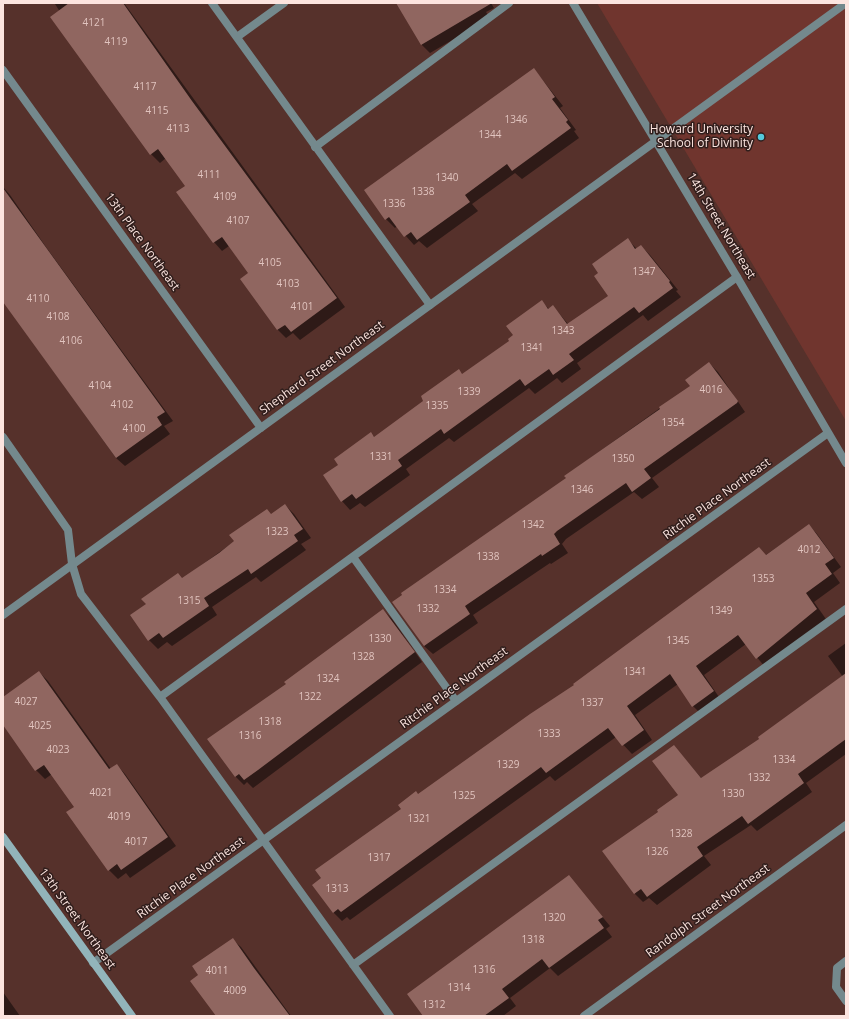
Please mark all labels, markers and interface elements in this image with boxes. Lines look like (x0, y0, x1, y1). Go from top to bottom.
house number: 4121 (83, 17, 105, 29)
house number: 4119 (105, 36, 127, 48)
house number: 4117 (134, 81, 156, 93)
house number: 4115 (146, 105, 168, 117)
house number: 1346 (505, 114, 527, 126)
house number: 4113 (167, 123, 189, 135)
place label: Howard University School of Divinity (650, 123, 753, 151)
house number: 1344 (479, 129, 501, 141)
marker: Howard University School of Divinity (756, 132, 766, 142)
house number: 4111 (198, 169, 220, 181)
street label: 14th Street Northeast (684, 170, 758, 282)
house number: 1340 (436, 172, 458, 184)
house number: 1338 (412, 186, 434, 198)
street label: 13th Place Northeast (102, 190, 182, 294)
house number: 4109 (214, 191, 236, 203)
house number: 1336 (383, 198, 405, 210)
house number: 4107 (227, 215, 249, 227)
house number: 4105 (259, 257, 281, 269)
house number: 1347 (633, 266, 655, 278)
house number: 4103 (277, 278, 299, 290)
house number: 4110 (27, 293, 49, 305)
house number: 4101 (291, 301, 313, 313)
house number: 4108 (47, 311, 69, 323)
street label: Shepherd Street Northeast (257, 318, 387, 418)
house number: 1343 (552, 325, 574, 337)
house number: 4106 (60, 335, 82, 347)
house number: 1341 (521, 342, 543, 354)
house number: 4104 (89, 380, 111, 392)
house number: 4016 (700, 384, 722, 396)
house number: 1339 (458, 386, 480, 398)
house number: 4102 (111, 399, 133, 411)
house number: 1335 (426, 400, 448, 412)
house number: 1354 (662, 417, 684, 429)
house number: 4100 (123, 423, 145, 435)
house number: 1331 (370, 451, 392, 463)
house number: 1350 (612, 453, 634, 465)
street label: Ritchie Place Northeast (660, 455, 774, 543)
house number: 1346 (571, 484, 593, 496)
house number: 1342 (522, 519, 544, 531)
house number: 1323 (266, 526, 288, 538)
house number: 4012 (798, 544, 820, 556)
house number: 1338 (477, 551, 499, 563)
house number: 1353 (752, 573, 774, 585)
house number: 1334 (434, 584, 456, 596)
house number: 1315 (178, 595, 200, 607)
house number: 1332 (417, 603, 439, 615)
house number: 1349 (710, 605, 732, 617)
house number: 1330 (369, 633, 391, 645)
house number: 1345 (667, 635, 689, 647)
street label: Ritchie Place Northeast (397, 644, 511, 732)
house number: 1328 (352, 651, 374, 663)
house number: 1341 (624, 666, 646, 678)
house number: 1324 (317, 673, 339, 685)
house number: 1322 (299, 691, 321, 703)
house number: 4027 (15, 696, 37, 708)
house number: 1337 (581, 697, 603, 709)
house number: 1318 (259, 716, 281, 728)
house number: 4025 (29, 720, 51, 732)
house number: 1333 (538, 728, 560, 740)
house number: 1316 (239, 730, 261, 742)
house number: 4023 (47, 744, 69, 756)
house number: 1334 (773, 754, 795, 766)
house number: 1329 (497, 759, 519, 771)
house number: 1332 (748, 772, 770, 784)
house number: 4021 (90, 787, 112, 799)
house number: 1330 (722, 788, 744, 800)
house number: 1325 (453, 790, 475, 802)
house number: 4019 (108, 811, 130, 823)
house number: 1321 (408, 813, 430, 825)
house number: 1328 (670, 828, 692, 840)
street label: Ritchie Place Northeast (134, 834, 248, 922)
house number: 4017 (125, 836, 147, 848)
house number: 1326 (646, 846, 668, 858)
house number: 1317 (368, 852, 390, 864)
street label: Randolph Street Northeast (643, 861, 773, 961)
street label: 13th Street Northeast (36, 866, 118, 972)
house number: 1313 (326, 883, 348, 895)
house number: 1320 (543, 912, 565, 924)
house number: 1318 (522, 934, 544, 946)
house number: 1316 (473, 964, 495, 976)
house number: 4011 (206, 965, 228, 977)
house number: 1314 (448, 982, 470, 994)
house number: 4009 (224, 985, 246, 997)
house number: 1312 (423, 999, 445, 1011)

